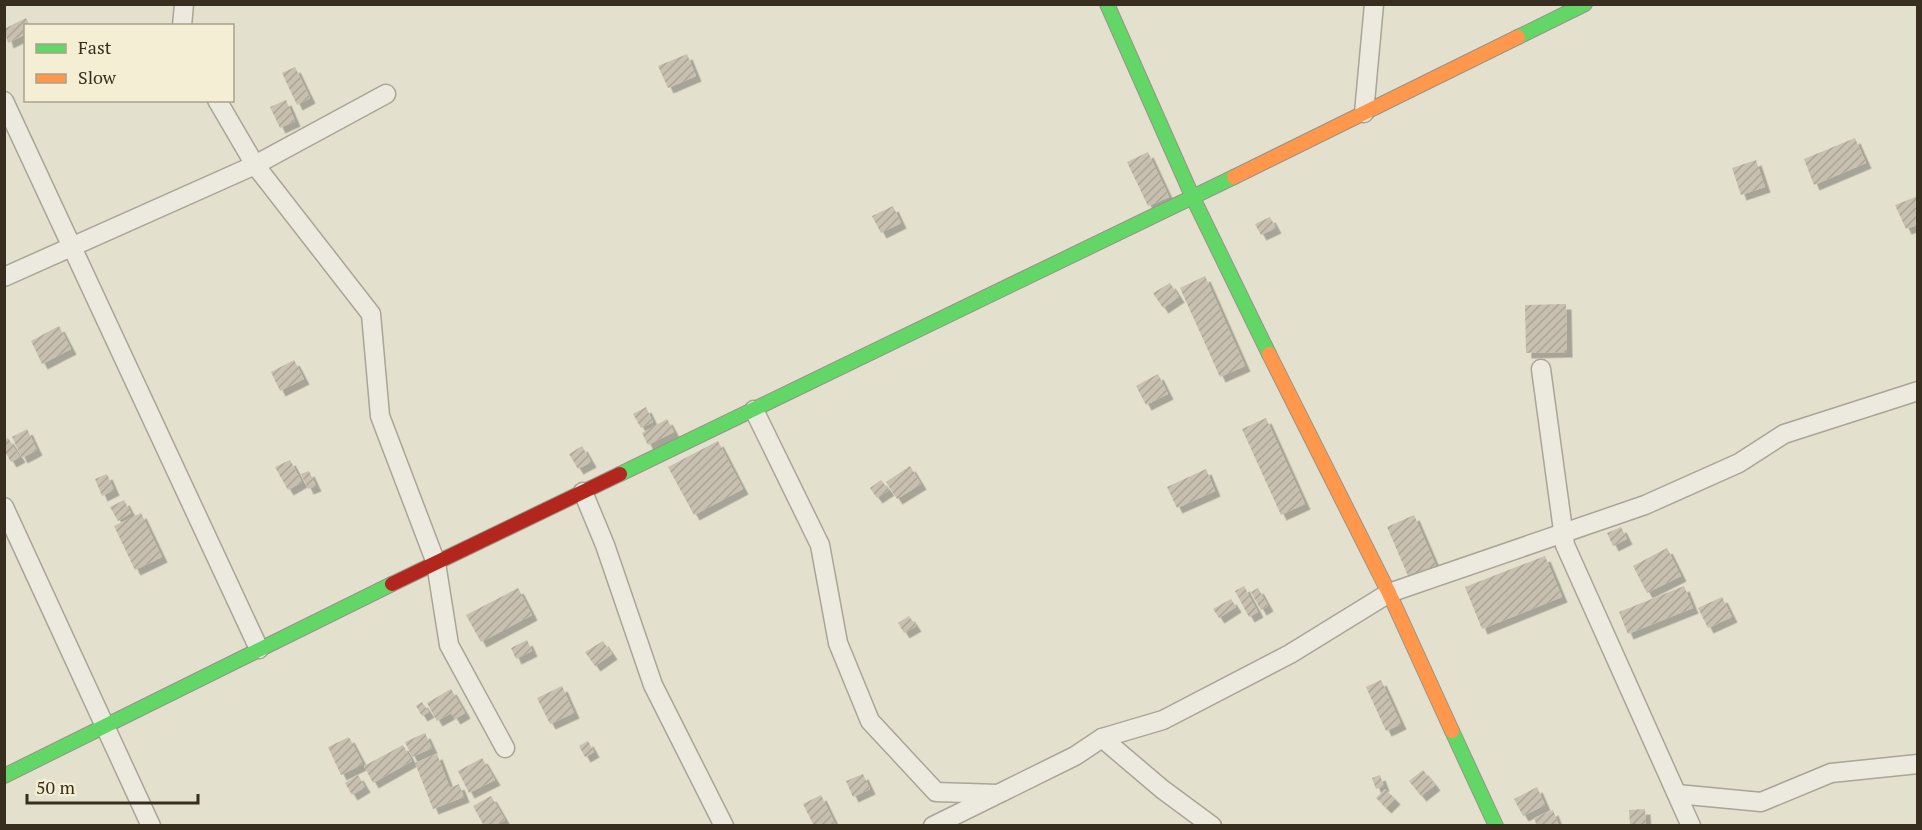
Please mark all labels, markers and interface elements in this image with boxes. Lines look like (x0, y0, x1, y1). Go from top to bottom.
legend (24, 24, 234, 102)
text: Fast (78, 35, 112, 59)
text: Slow (78, 65, 117, 89)
scale bar (27, 767, 198, 805)
text: 50 m (36, 775, 76, 799)

